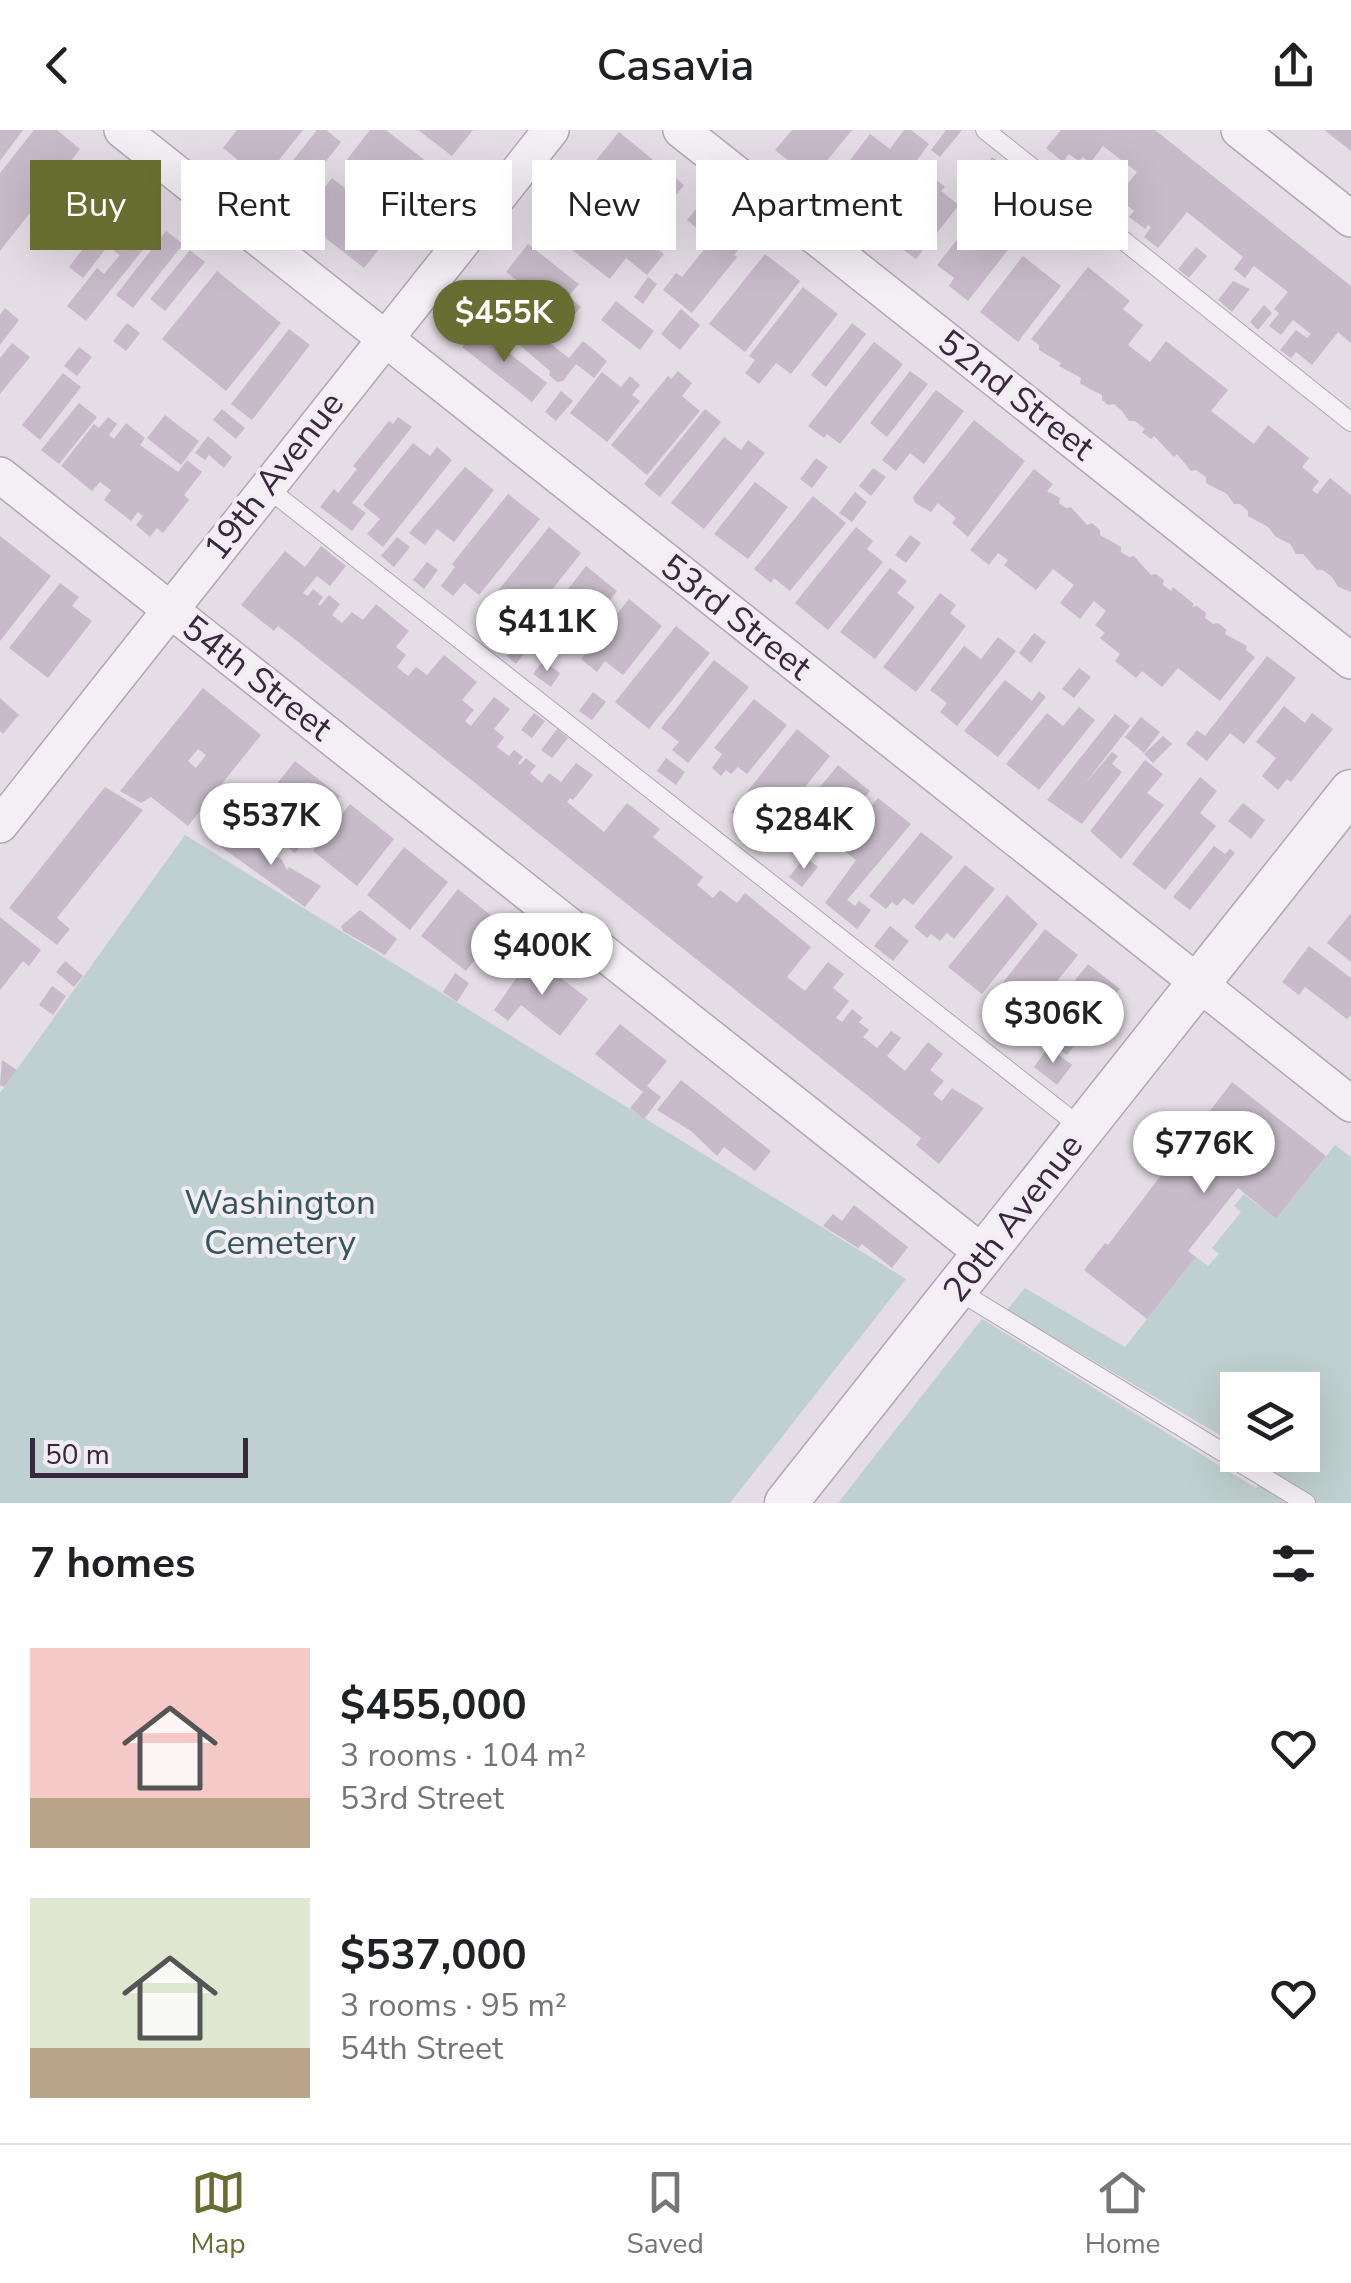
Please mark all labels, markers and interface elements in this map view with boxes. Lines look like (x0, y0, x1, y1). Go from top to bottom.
text: Casavia (596, 35, 755, 96)
icon: back (30, 38, 85, 93)
icon: share (1266, 38, 1321, 93)
chip: Buy (30, 160, 161, 250)
chip: Rent (181, 160, 325, 250)
chip: Filters (345, 160, 512, 250)
chip: New (532, 160, 676, 250)
chip: Apartment (696, 160, 937, 250)
chip: House (957, 160, 1128, 250)
pin: $455K (434, 280, 574, 365)
text: $455K (455, 291, 553, 334)
street label: 52nd Street (928, 319, 1105, 471)
street label: 19th Avenue (193, 382, 355, 570)
street label: 53rd Street (651, 543, 822, 691)
pin: $411K (477, 589, 617, 674)
text: $411K (498, 600, 596, 643)
street label: 54th Street (172, 604, 342, 752)
pin: $537K (201, 783, 341, 868)
pin: $284K (734, 787, 874, 872)
text: $537K (222, 794, 320, 837)
text: $284K (755, 798, 853, 841)
pin: $400K (472, 913, 612, 998)
text: $400K (493, 924, 591, 967)
pin: $306K (983, 981, 1123, 1066)
text: $306K (1004, 992, 1102, 1035)
pin: $776K (1134, 1111, 1274, 1196)
text: $776K (1155, 1122, 1253, 1165)
street label: 20th Avenue (932, 1124, 1094, 1312)
park label: Washington Cemetery (184, 1179, 376, 1266)
map controls (1220, 1372, 1320, 1472)
button: layers (1220, 1372, 1320, 1472)
scale bar (30, 1433, 248, 1478)
text: 50 m (45, 1436, 110, 1474)
text: 7 homes (30, 1535, 195, 1592)
icon: filters (1266, 1536, 1321, 1591)
text: $455,000 (340, 1677, 527, 1734)
icon: home (110, 1688, 230, 1808)
icon: heart (1266, 1721, 1321, 1776)
text: 3 rooms · 104 m² (340, 1734, 586, 1777)
text: 53rd Street (340, 1777, 504, 1820)
text: $537,000 (340, 1927, 527, 1984)
icon: home (110, 1938, 230, 2058)
icon: heart (1266, 1971, 1321, 2026)
text: 3 rooms · 95 m² (340, 1984, 567, 2027)
text: 54th Street (340, 2027, 503, 2070)
tab: Map (190, 2165, 246, 2263)
tab: Saved (626, 2165, 704, 2263)
tab: Home (1085, 2165, 1161, 2263)

